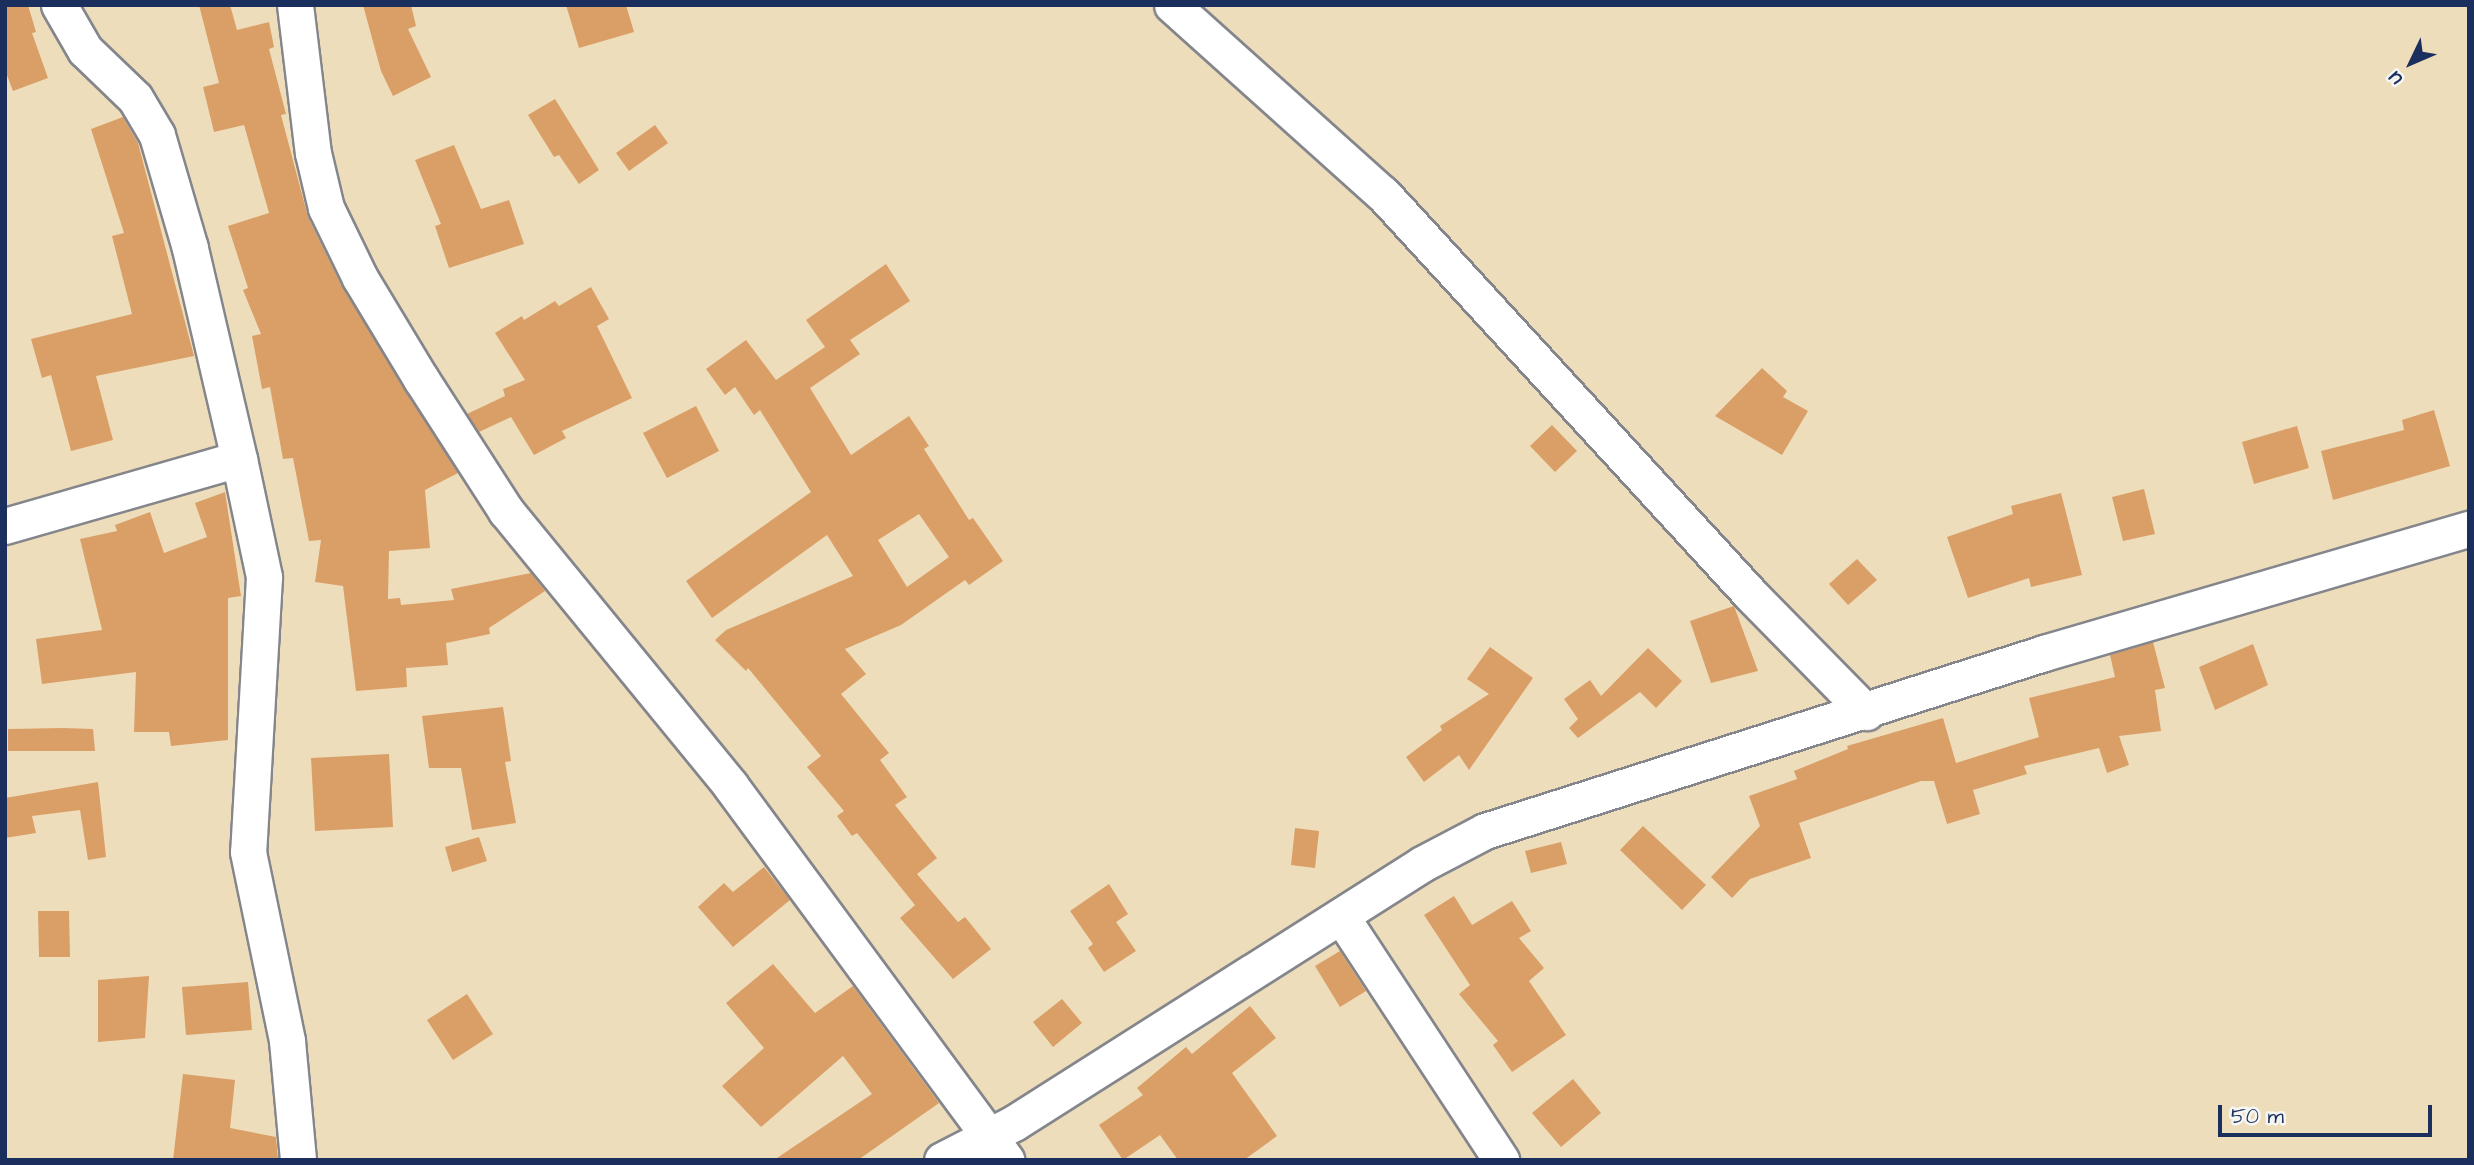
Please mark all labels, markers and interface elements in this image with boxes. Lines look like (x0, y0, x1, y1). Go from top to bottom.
north arrow (2376, 28, 2446, 98)
text: U (2382, 65, 2409, 91)
scale bar (2222, 1092, 2436, 1136)
text: 50 m (2231, 1102, 2284, 1131)

